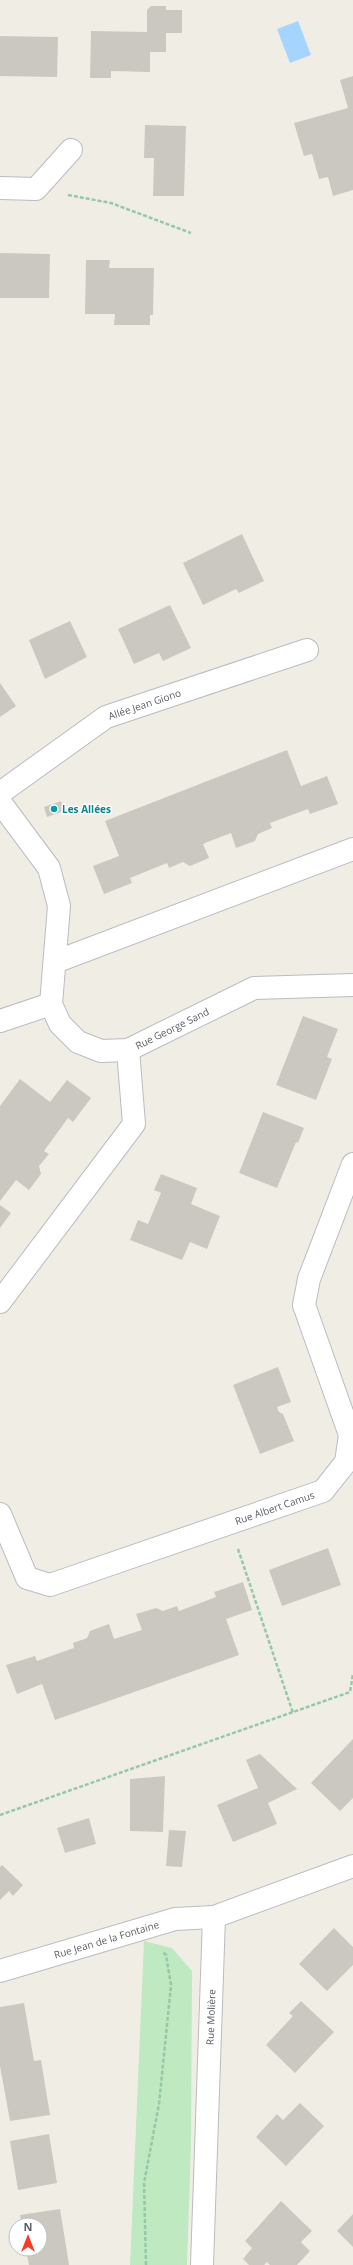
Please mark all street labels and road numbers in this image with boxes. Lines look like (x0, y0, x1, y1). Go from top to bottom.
street label: Allée Jean Giono (106, 686, 183, 723)
street label: Rue George Sand (133, 1004, 211, 1052)
street label: Rue Albert Camus (233, 1487, 317, 1528)
street label: Rue Jean de la Fontaine (52, 1917, 161, 1962)
street label: Rue Molière (203, 1989, 219, 2045)

